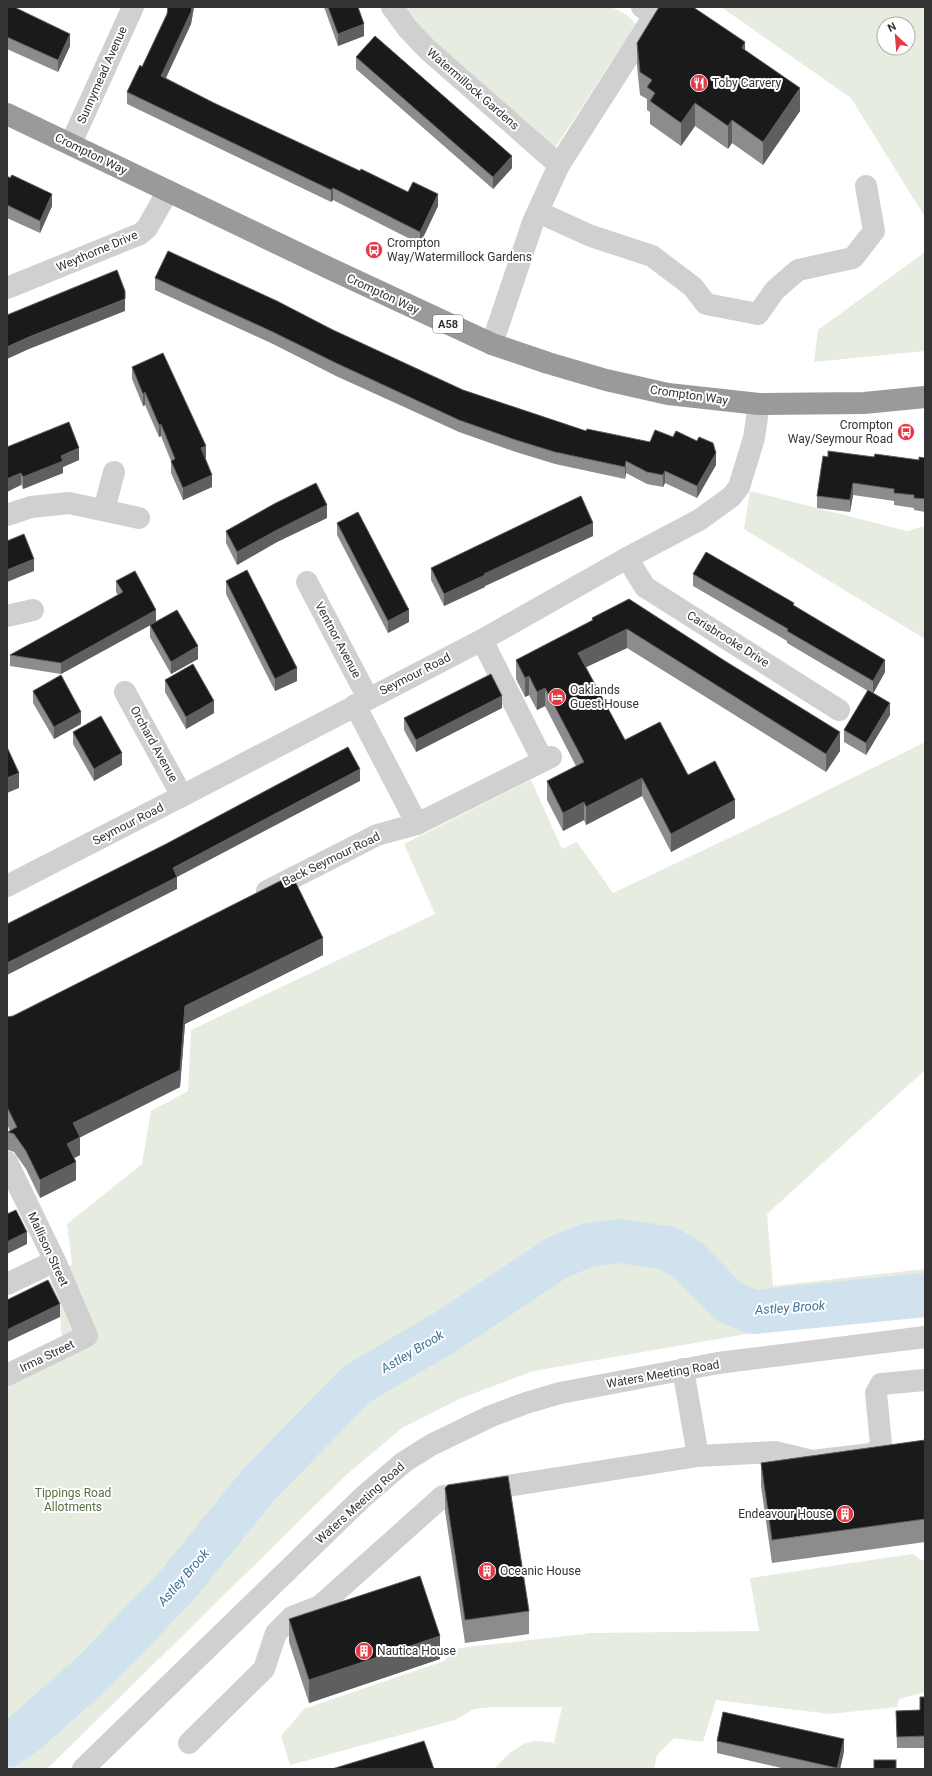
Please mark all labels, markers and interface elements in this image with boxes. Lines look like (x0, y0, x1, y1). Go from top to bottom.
north arrow (876, 16, 916, 56)
text: N (885, 20, 898, 35)
street label: Sunnymead Avenue (74, 24, 130, 126)
street label: Watermillock Gardens (424, 45, 522, 133)
restaurant icon: Toby Carvery (689, 73, 709, 93)
place label: Toby Carvery (712, 76, 782, 90)
street label: Crompton Way (53, 130, 130, 178)
street label: Weythorne Drive (54, 228, 140, 274)
place label: Crompton Way/Watermillock Gardens (387, 236, 532, 264)
bus stop icon: Crompton Way/Watermillock Gardens (364, 240, 384, 260)
street label: Crompton Way (344, 271, 422, 317)
road number: A58 (433, 315, 463, 333)
street label: Crompton Way (649, 383, 729, 407)
place label: Crompton Way/Seymour Road (788, 418, 893, 446)
bus stop icon: Crompton Way/Seymour Road (896, 422, 916, 442)
street label: Ventnor Avenue (312, 600, 364, 680)
street label: Carisbrooke Drive (684, 608, 772, 670)
street label: Seymour Road (377, 650, 453, 698)
place label: Oaklands Guest House (570, 683, 639, 711)
hotel icon: Oaklands Guest House (547, 687, 567, 707)
street label: Orchard Avenue (127, 704, 181, 784)
street label: Seymour Road (90, 800, 166, 848)
street label: Back Seymour Road (280, 829, 382, 889)
street label: Mallison Street (25, 1210, 71, 1288)
water label: Astley Brook (753, 1298, 826, 1318)
water label: Astley Brook (377, 1327, 447, 1377)
street label: Irma Street (17, 1337, 77, 1375)
street label: Waters Meeting Road (605, 1357, 721, 1391)
street label: Waters Meeting Road (313, 1460, 407, 1546)
park label: Tippings Road Allotments (35, 1486, 111, 1514)
building icon: Endeavour House (835, 1504, 855, 1524)
place label: Endeavour House (738, 1507, 832, 1521)
water label: Astley Brook (154, 1545, 213, 1610)
building icon: Oceanic House (477, 1561, 497, 1581)
place label: Oceanic House (500, 1564, 581, 1578)
building icon: Nautica House (354, 1641, 374, 1661)
place label: Nautica House (377, 1644, 456, 1658)

